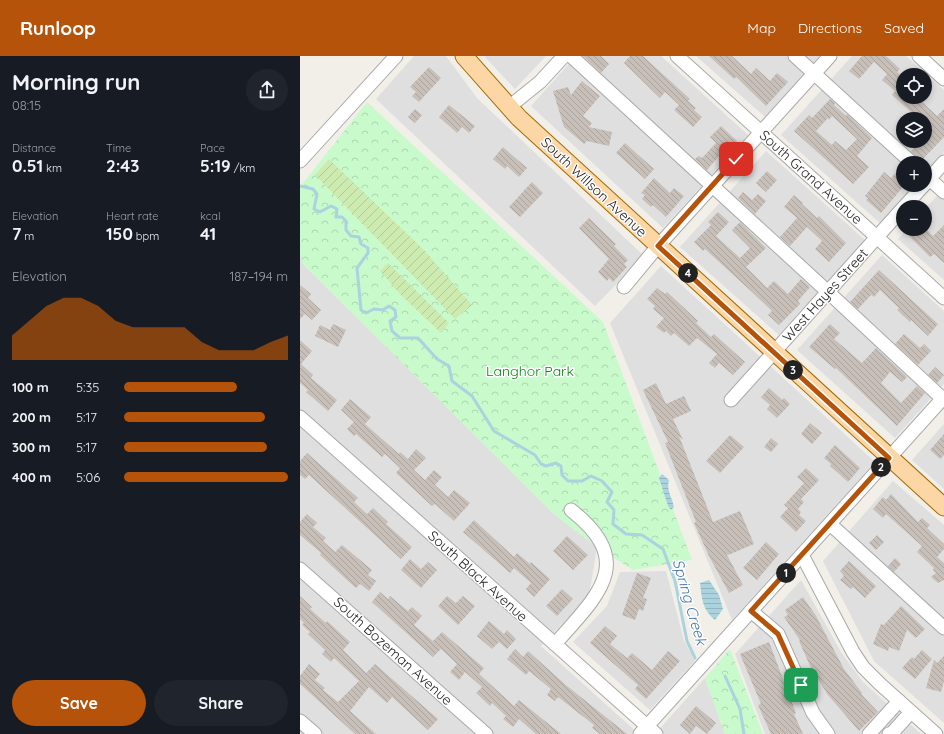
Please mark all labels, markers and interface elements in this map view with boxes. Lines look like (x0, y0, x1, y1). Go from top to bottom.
text: Runloop (20, 16, 96, 40)
text: Map (747, 19, 776, 37)
text: Directions (798, 19, 862, 37)
text: Saved (884, 19, 924, 37)
text: Morning run (12, 68, 140, 96)
map controls (896, 68, 932, 236)
button: locate (896, 68, 932, 104)
button: share (246, 69, 288, 111)
text: 08:15 (12, 97, 41, 113)
button: layers (896, 112, 932, 148)
street label: South Grand Avenue (756, 126, 866, 228)
street label: South Willson Avenue (537, 133, 651, 241)
text: Distance (12, 141, 56, 155)
text: Time (106, 141, 131, 155)
text: Pace (200, 141, 225, 155)
pin (719, 142, 753, 176)
icon: check (725, 148, 747, 170)
text: 0.51 (12, 155, 43, 176)
text: 2:43 (106, 155, 139, 176)
text: 5:19 (200, 155, 231, 176)
button: + (896, 156, 932, 192)
text: km (43, 161, 62, 175)
text: /km (231, 161, 255, 175)
button: − (896, 200, 932, 236)
text: Elevation (12, 209, 58, 223)
text: Heart rate (106, 209, 158, 223)
text: kcal (200, 209, 221, 223)
text: 7 (12, 223, 21, 244)
text: 150 (106, 223, 133, 244)
text: 41 (200, 223, 216, 244)
text: m (21, 229, 34, 243)
text: bpm (133, 229, 159, 243)
street label: West Hayes Street (778, 244, 872, 345)
pin: 4 (678, 263, 698, 283)
text: 4 (685, 266, 691, 280)
text: Elevation (12, 268, 67, 284)
text: 187–194 m (230, 268, 288, 284)
pin: 3 (783, 360, 803, 380)
park label: Langhor Park (486, 362, 574, 380)
text: 3 (790, 363, 796, 377)
text: 100 m (12, 379, 49, 395)
text: 5:35 (76, 379, 99, 395)
text: 200 m (12, 409, 51, 425)
text: 5:17 (76, 409, 97, 425)
text: 300 m (12, 439, 51, 455)
text: 5:17 (76, 439, 97, 455)
pin: 2 (871, 457, 891, 477)
text: 2 (878, 460, 884, 474)
text: 400 m (12, 469, 51, 485)
text: 5:06 (76, 469, 100, 485)
street label: South Black Avenue (424, 526, 532, 626)
water label: Spring Creek (669, 557, 712, 649)
pin: 1 (776, 563, 796, 583)
text: 1 (784, 566, 788, 580)
street label: South Bozeman Avenue (330, 593, 456, 709)
pin (784, 668, 818, 702)
icon: arrive (790, 674, 812, 696)
button: Save (12, 680, 146, 726)
button: Share (154, 680, 288, 726)

